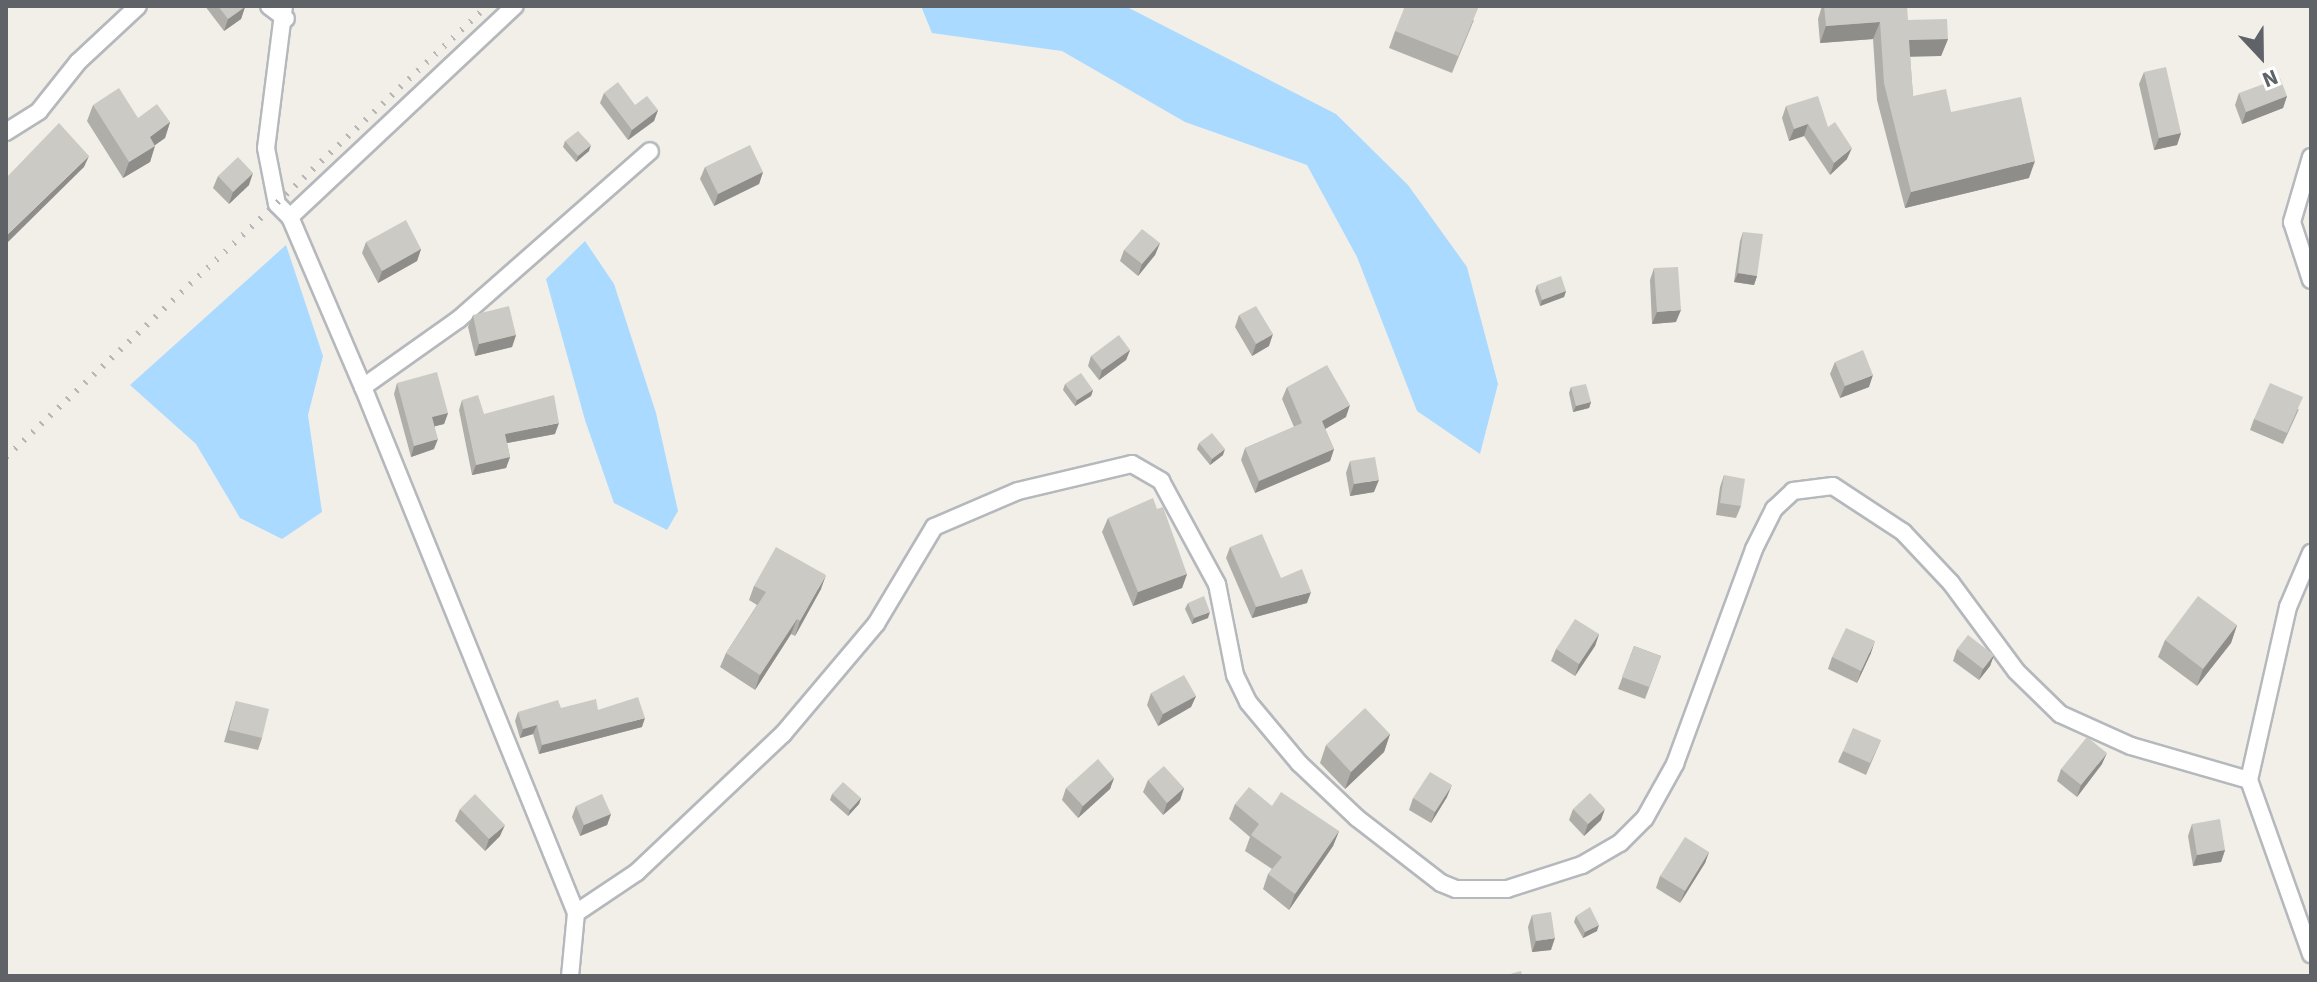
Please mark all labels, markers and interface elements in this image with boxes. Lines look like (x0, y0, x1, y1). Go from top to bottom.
north arrow (2221, 16, 2301, 96)
text: N (2257, 61, 2283, 96)

